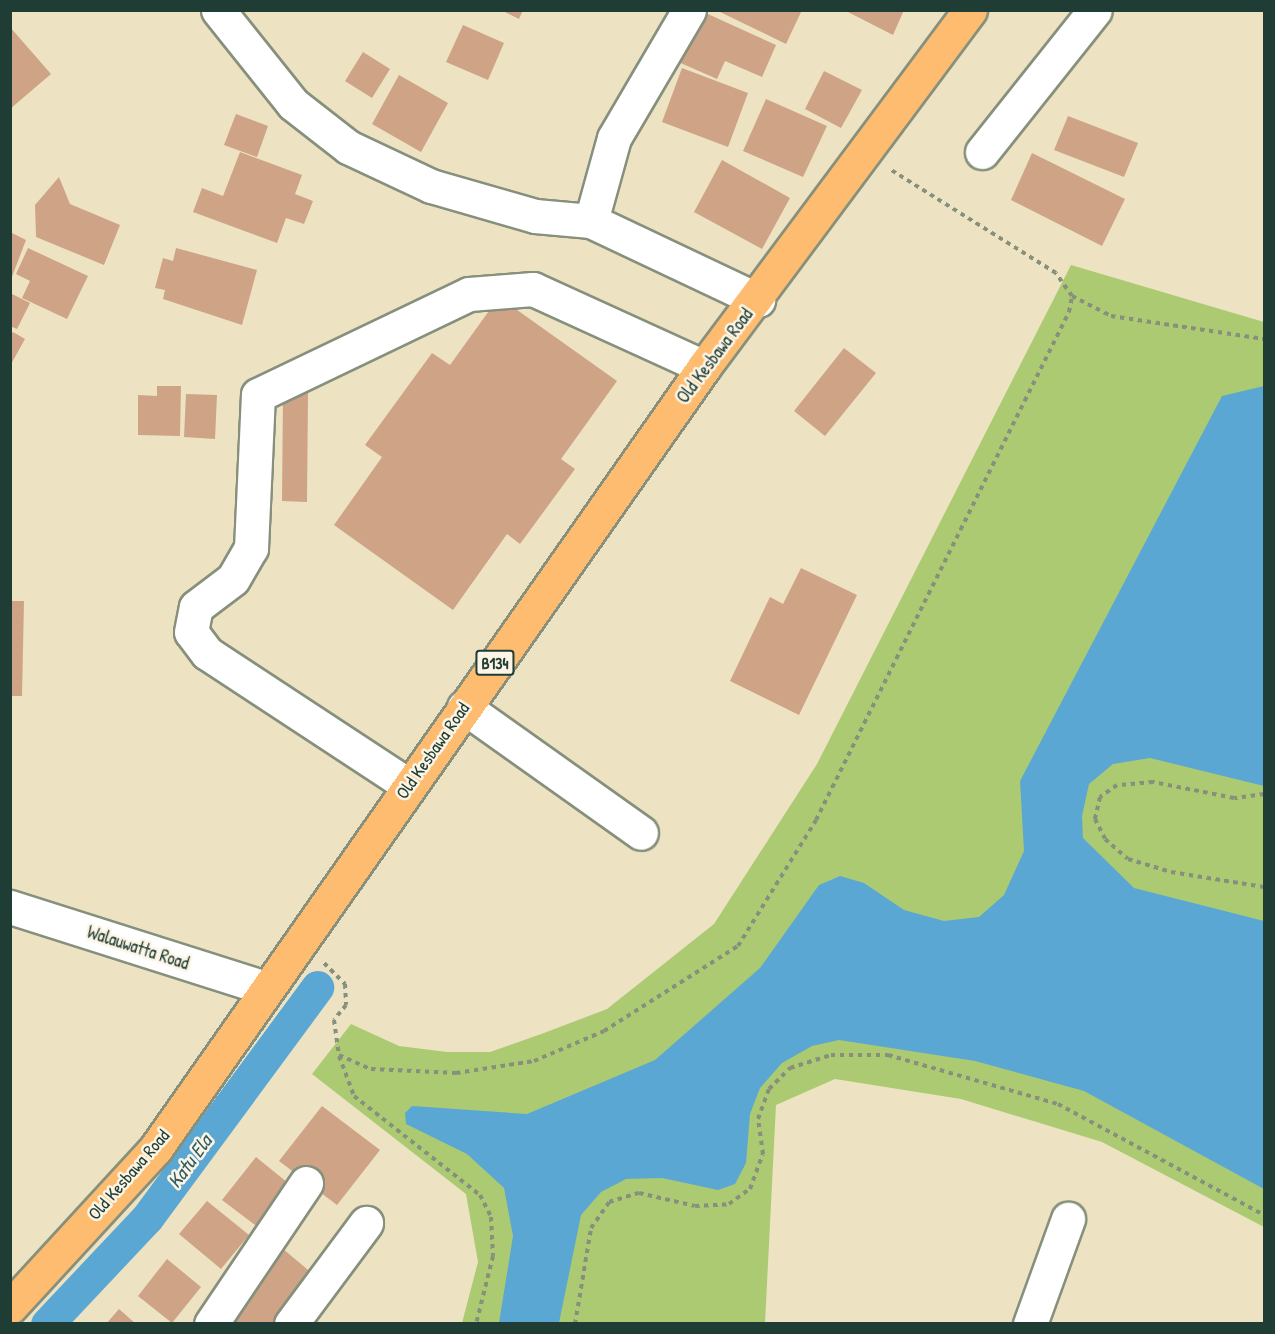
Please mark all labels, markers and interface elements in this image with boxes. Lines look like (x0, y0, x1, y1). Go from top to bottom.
street label: Old Kesbawa Road (672, 304, 758, 408)
road number: B134 (474, 650, 516, 676)
street label: Old Kesbawa Road (392, 699, 474, 803)
street label: Walauwatta Road (84, 921, 192, 975)
street label: Old Kesbawa Road (84, 1125, 174, 1225)
water label: Katu Ela (162, 1130, 216, 1192)

